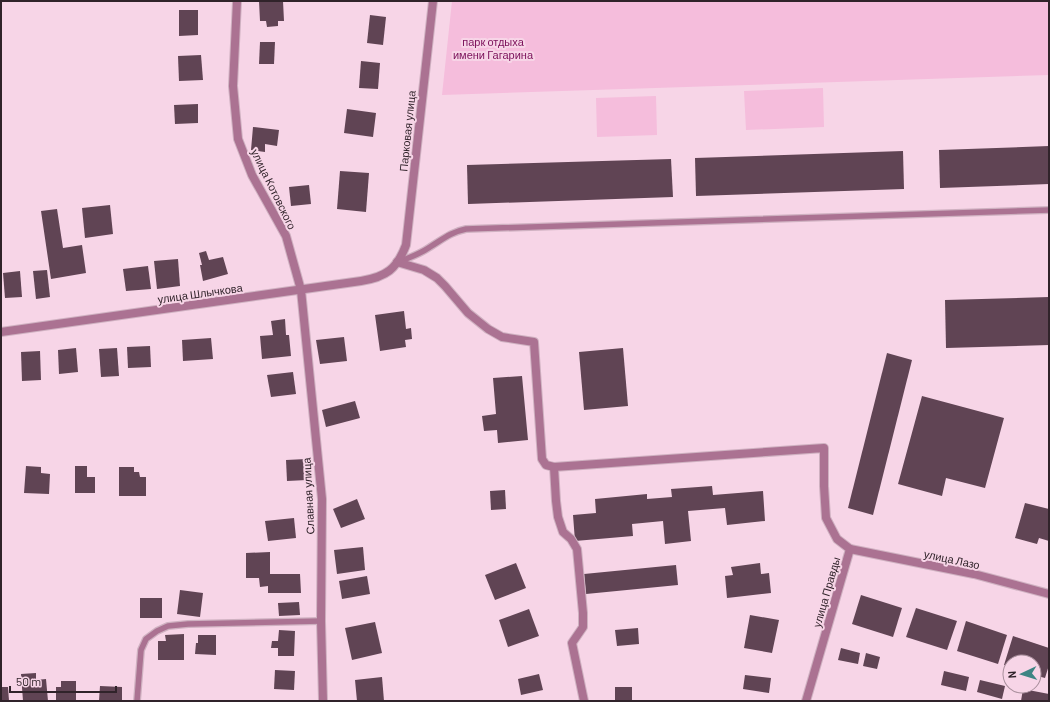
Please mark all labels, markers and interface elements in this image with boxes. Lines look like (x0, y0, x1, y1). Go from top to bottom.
park label: парк отдыха имени Гагарина (453, 35, 534, 61)
street label: Парковая улица (396, 89, 418, 172)
street label: улица Котовского (249, 147, 299, 231)
street label: улица Шлычкова (157, 280, 244, 305)
street label: Славная улица (299, 456, 317, 535)
street label: улица Лазо (923, 547, 981, 571)
street label: улица Правды (810, 555, 842, 629)
north arrow (1002, 654, 1042, 694)
scale bar (10, 668, 116, 694)
text: N (1005, 671, 1018, 679)
text: 50 m (16, 674, 41, 688)

